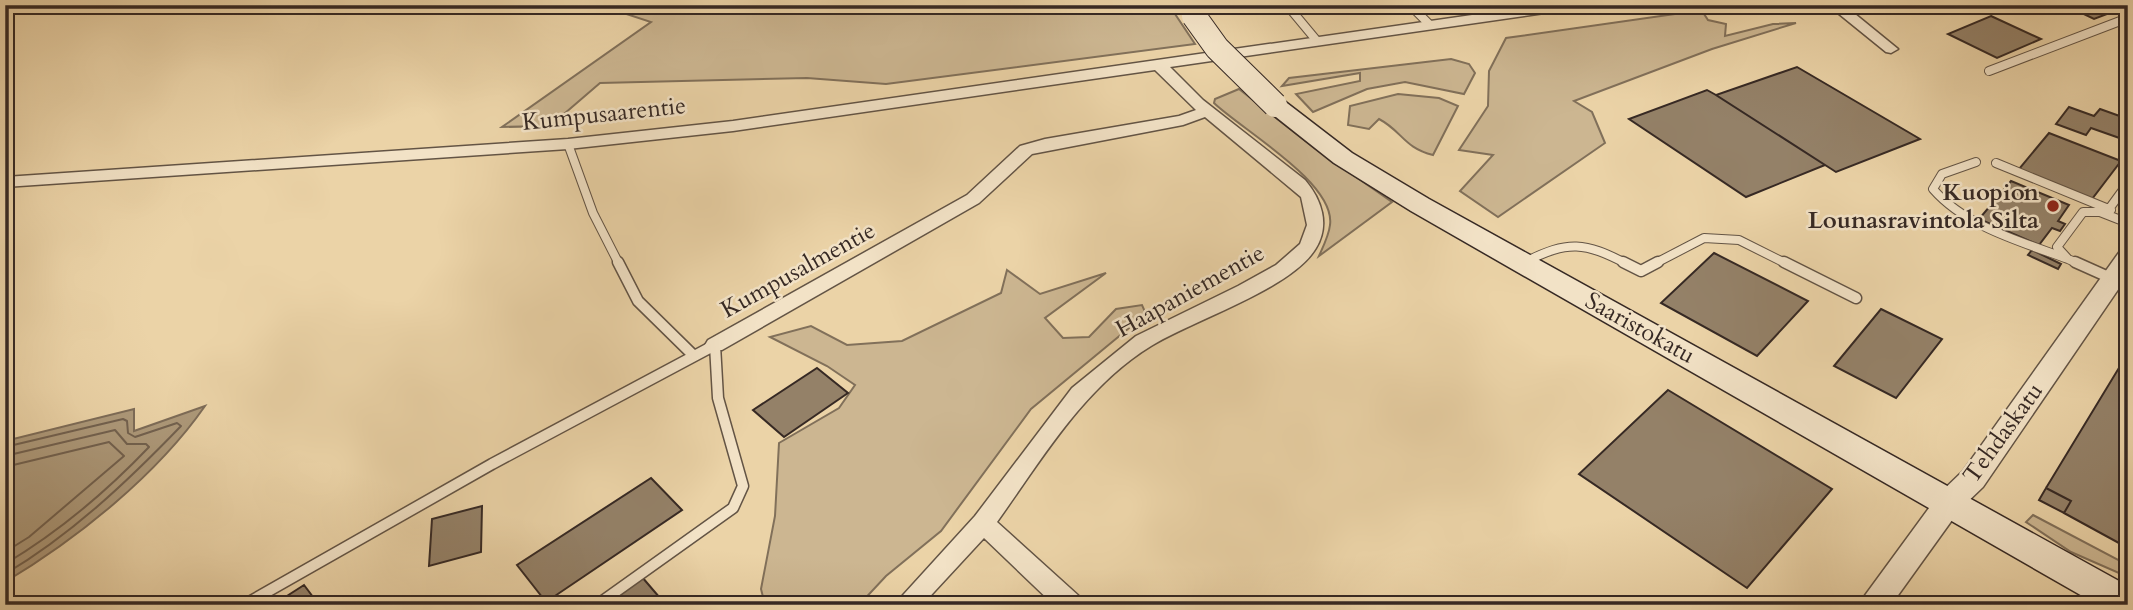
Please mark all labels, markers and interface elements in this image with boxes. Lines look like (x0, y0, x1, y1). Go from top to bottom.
street label: Kumpusaarentie (520, 89, 688, 139)
place label: Kuopion Lounasravintola Silta (1808, 176, 2040, 237)
marker: Kuopion Lounasravintola Silta (2045, 198, 2061, 214)
street label: Kumpusalmentie (715, 214, 881, 326)
street label: Haapaniementie (1110, 236, 1270, 346)
street label: Saaristokatu (1579, 284, 1701, 372)
street label: Tehdaskatu (1955, 376, 2051, 490)

